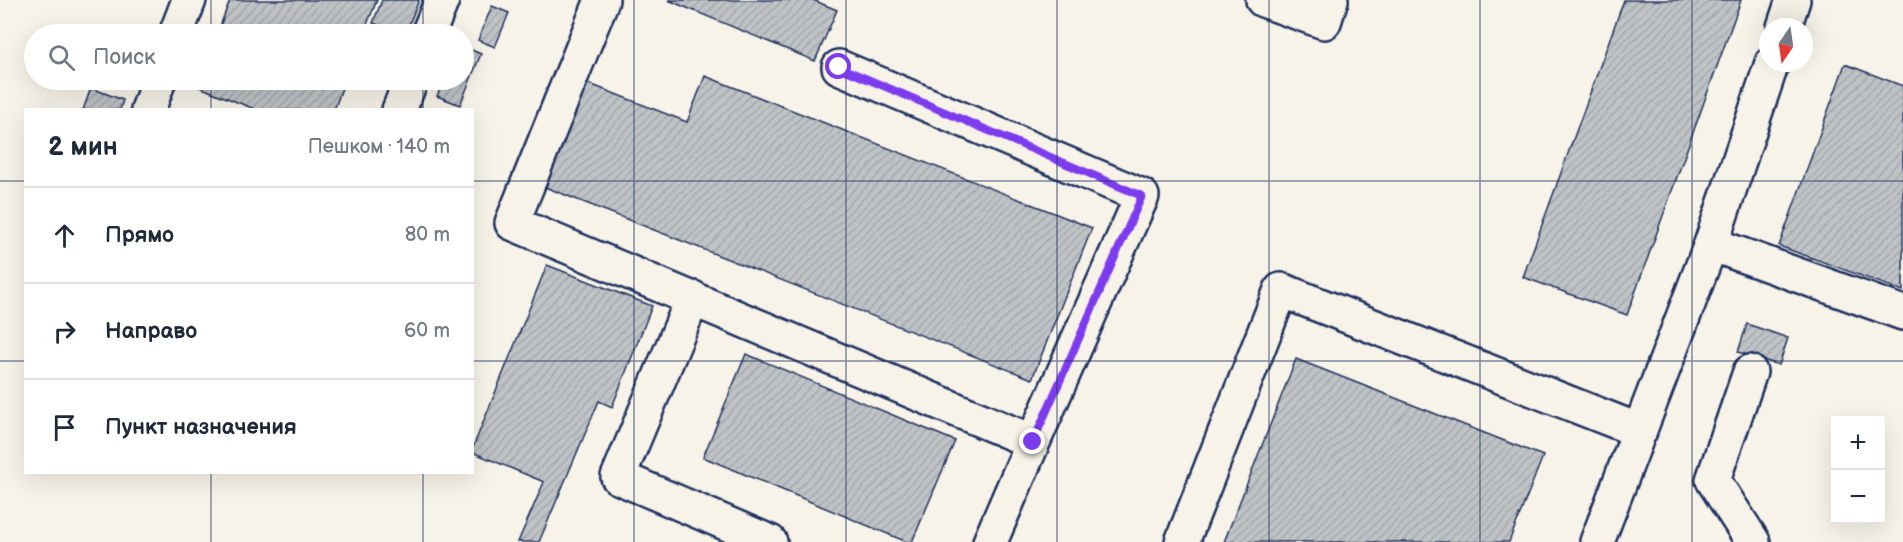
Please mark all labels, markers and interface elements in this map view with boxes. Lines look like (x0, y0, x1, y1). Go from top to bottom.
north arrow (1759, 18, 1813, 72)
search box (24, 24, 474, 90)
icon: search (45, 41, 78, 74)
text: Поиск (93, 44, 156, 71)
route start (825, 53, 851, 79)
text: 2 мин (48, 132, 118, 163)
text: Пешком · 140 m (308, 135, 450, 159)
icon: ahead (48, 219, 81, 252)
text: Прямо (105, 222, 174, 249)
text: 80 m (405, 223, 450, 247)
icon: right (48, 315, 81, 348)
text: Направо (105, 318, 197, 345)
text: 60 m (404, 319, 450, 343)
icon: arrive (48, 411, 81, 444)
text: Пункт назначения (105, 414, 297, 441)
map controls (1831, 416, 1885, 524)
button: + (1831, 416, 1885, 470)
route end (1019, 428, 1045, 454)
button: − (1831, 470, 1885, 524)

